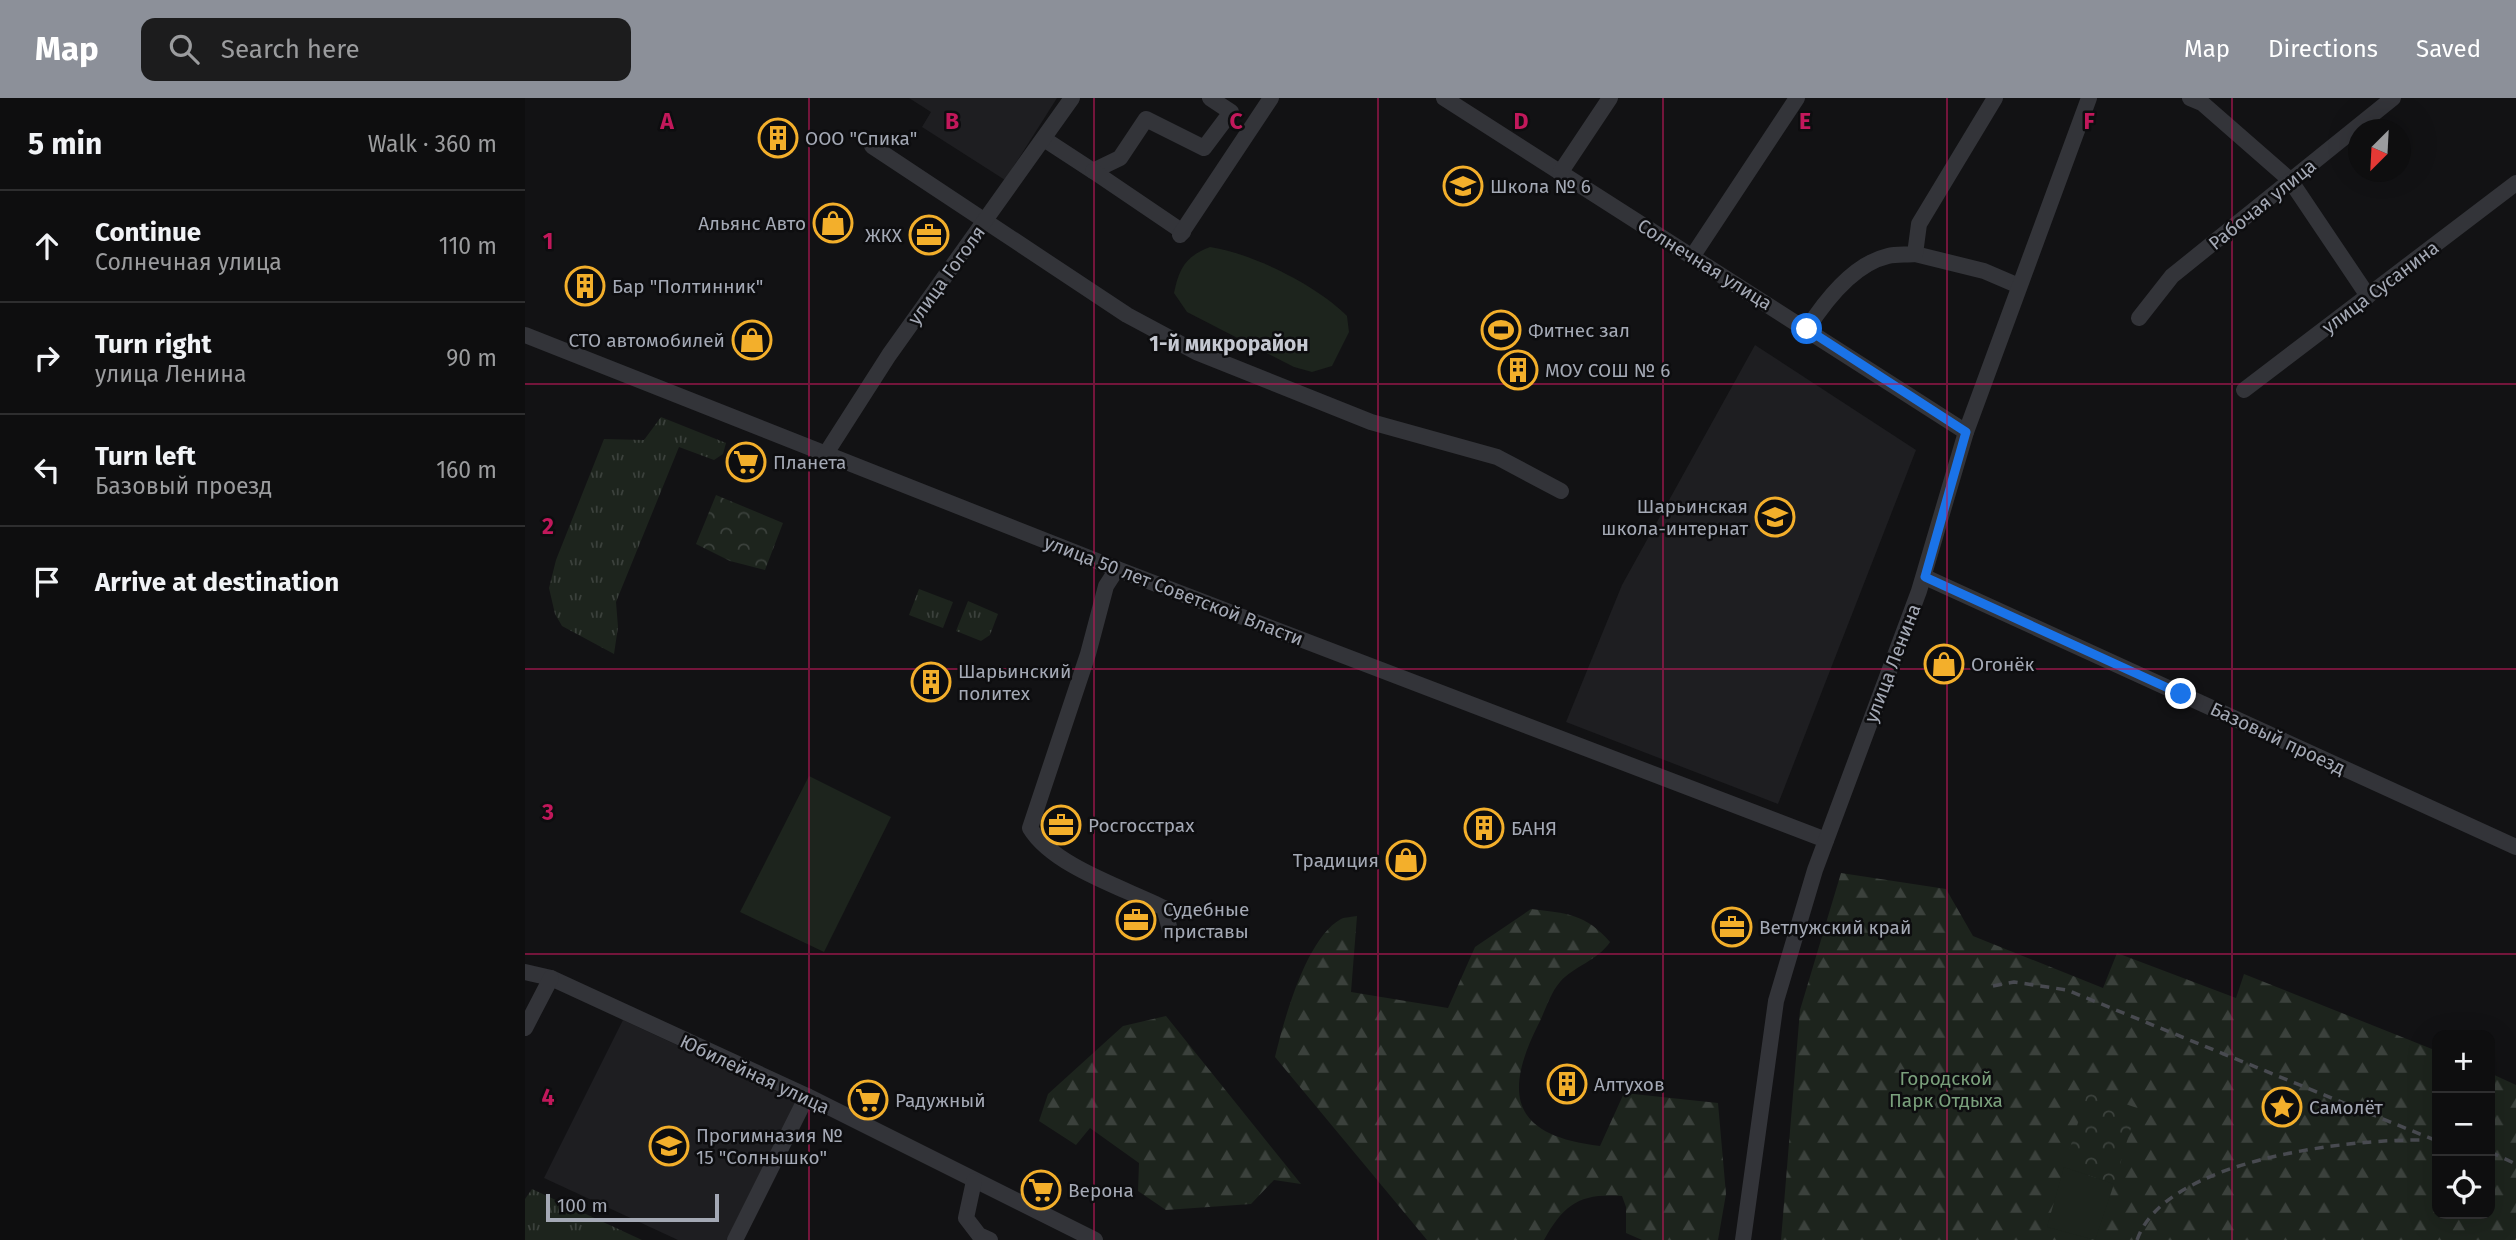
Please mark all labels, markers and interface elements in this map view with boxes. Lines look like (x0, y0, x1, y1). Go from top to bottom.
search box (141, 18, 631, 81)
text: Map (35, 29, 99, 69)
icon: search (165, 30, 203, 68)
text: Search here (221, 34, 360, 65)
text: Map (2184, 35, 2230, 63)
text: Directions (2268, 35, 2378, 63)
text: Saved (2416, 35, 2481, 63)
text: A (659, 107, 674, 135)
text: B (945, 107, 959, 135)
text: C (1229, 107, 1243, 135)
text: D (1514, 107, 1529, 135)
text: E (1799, 107, 1811, 135)
text: F (2083, 107, 2095, 135)
building icon: ООО "Спика" (757, 117, 799, 159)
north arrow (2348, 119, 2411, 182)
text: 5 min (28, 126, 102, 162)
place label: ООО "Спика" (805, 127, 917, 150)
text: Walk · 360 m (368, 130, 497, 158)
street label: Рабочая улица (2204, 154, 2321, 255)
school or university icon: Школа № 6 (1442, 165, 1484, 207)
place label: Школа № 6 (1490, 175, 1591, 198)
shop icon: Альянс Авто (812, 202, 854, 244)
place label: Альянс Авто (698, 212, 806, 235)
office icon: ЖКХ (908, 214, 950, 256)
street label: Солнечная улица (1633, 214, 1776, 315)
text: Continue (95, 217, 201, 248)
street label: улица Гоголя (903, 221, 990, 329)
place label: ЖКХ (865, 224, 903, 247)
icon: ahead (28, 227, 66, 265)
text: 1 (543, 227, 553, 255)
text: 110 m (439, 232, 497, 260)
street label: улица Сусанина (2317, 236, 2443, 339)
text: Солнечная улица (95, 248, 282, 276)
building icon: Бар "Полтинник" (564, 265, 606, 307)
place label: Бар "Полтинник" (612, 275, 763, 298)
sports icon: Фитнес зал (1480, 309, 1522, 351)
route start (1791, 313, 1822, 344)
shop icon: СТО автомобилей (731, 319, 773, 361)
place label: Фитнес зал (1528, 319, 1630, 342)
text: Turn right (95, 329, 212, 360)
place label: СТО автомобилей (568, 329, 725, 352)
district label: 1-й микрорайон (1149, 331, 1309, 357)
icon: right (28, 339, 66, 377)
text: 90 m (446, 344, 497, 372)
building icon: МОУ СОШ № 6 (1497, 349, 1539, 391)
place label: МОУ СОШ № 6 (1545, 359, 1670, 382)
text: улица Ленина (95, 360, 246, 388)
text: Turn left (95, 441, 196, 472)
supermarket icon: Планета (725, 441, 767, 483)
icon: left (28, 451, 66, 489)
place label: Планета (773, 451, 846, 474)
text: 160 m (436, 456, 497, 484)
text: Базовый проезд (95, 472, 272, 500)
place label: Шарьинская школа-интернат (1601, 495, 1748, 540)
school or university icon: Шарьинская школа-интернат (1754, 496, 1796, 538)
text: 2 (542, 512, 554, 540)
street label: улица 50 лет Советской Власти (1041, 530, 1307, 651)
icon: arrive (28, 563, 66, 601)
text: Arrive at destination (95, 567, 339, 598)
street label: улица Ленина (1859, 601, 1926, 726)
shop icon: Огонёк (1923, 643, 1965, 685)
place label: Огонёк (1971, 653, 2035, 676)
place label: Шарьинский политех (958, 660, 1071, 705)
building icon: Шарьинский политех (910, 661, 952, 703)
route end (2165, 678, 2196, 709)
street label: Базовый проезд (2207, 697, 2349, 780)
text: 3 (541, 798, 554, 826)
office icon: Росгосстрах (1040, 804, 1082, 846)
building icon: БАНЯ (1463, 807, 1505, 849)
place label: Росгосстрах (1088, 814, 1195, 837)
place label: БАНЯ (1511, 817, 1557, 840)
shop icon: Традиция (1385, 839, 1427, 881)
place label: Традиция (1293, 849, 1379, 872)
place label: Судебные приставы (1163, 898, 1249, 943)
office icon: Судебные приставы (1115, 899, 1157, 941)
office icon: Ветлужский край (1711, 906, 1753, 948)
place label: Ветлужский край (1759, 916, 1911, 939)
street label: Юбилейная улица (676, 1030, 833, 1119)
map controls (2432, 1030, 2495, 1219)
button: + (2432, 1030, 2495, 1093)
building icon: Алтухов (1546, 1063, 1588, 1105)
park label: Городской Парк Отдыха (1889, 1067, 2003, 1112)
place label: Алтухов (1594, 1073, 1665, 1096)
supermarket icon: Радужный (847, 1079, 889, 1121)
text: 4 (542, 1083, 555, 1111)
place icon: Самолёт (2261, 1086, 2303, 1128)
place label: Радужный (895, 1089, 986, 1112)
button: − (2432, 1093, 2495, 1156)
place label: Самолёт (2309, 1096, 2383, 1119)
place label: Прогимназия № 15 "Солнышко" (696, 1124, 843, 1169)
school or university icon: Прогимназия № 15 "Солнышко" (648, 1125, 690, 1167)
button: locate (2432, 1156, 2495, 1219)
supermarket icon: Верона (1020, 1169, 1062, 1211)
place label: Верона (1068, 1179, 1134, 1202)
scale bar (546, 1191, 719, 1223)
text: 100 m (557, 1194, 608, 1217)

